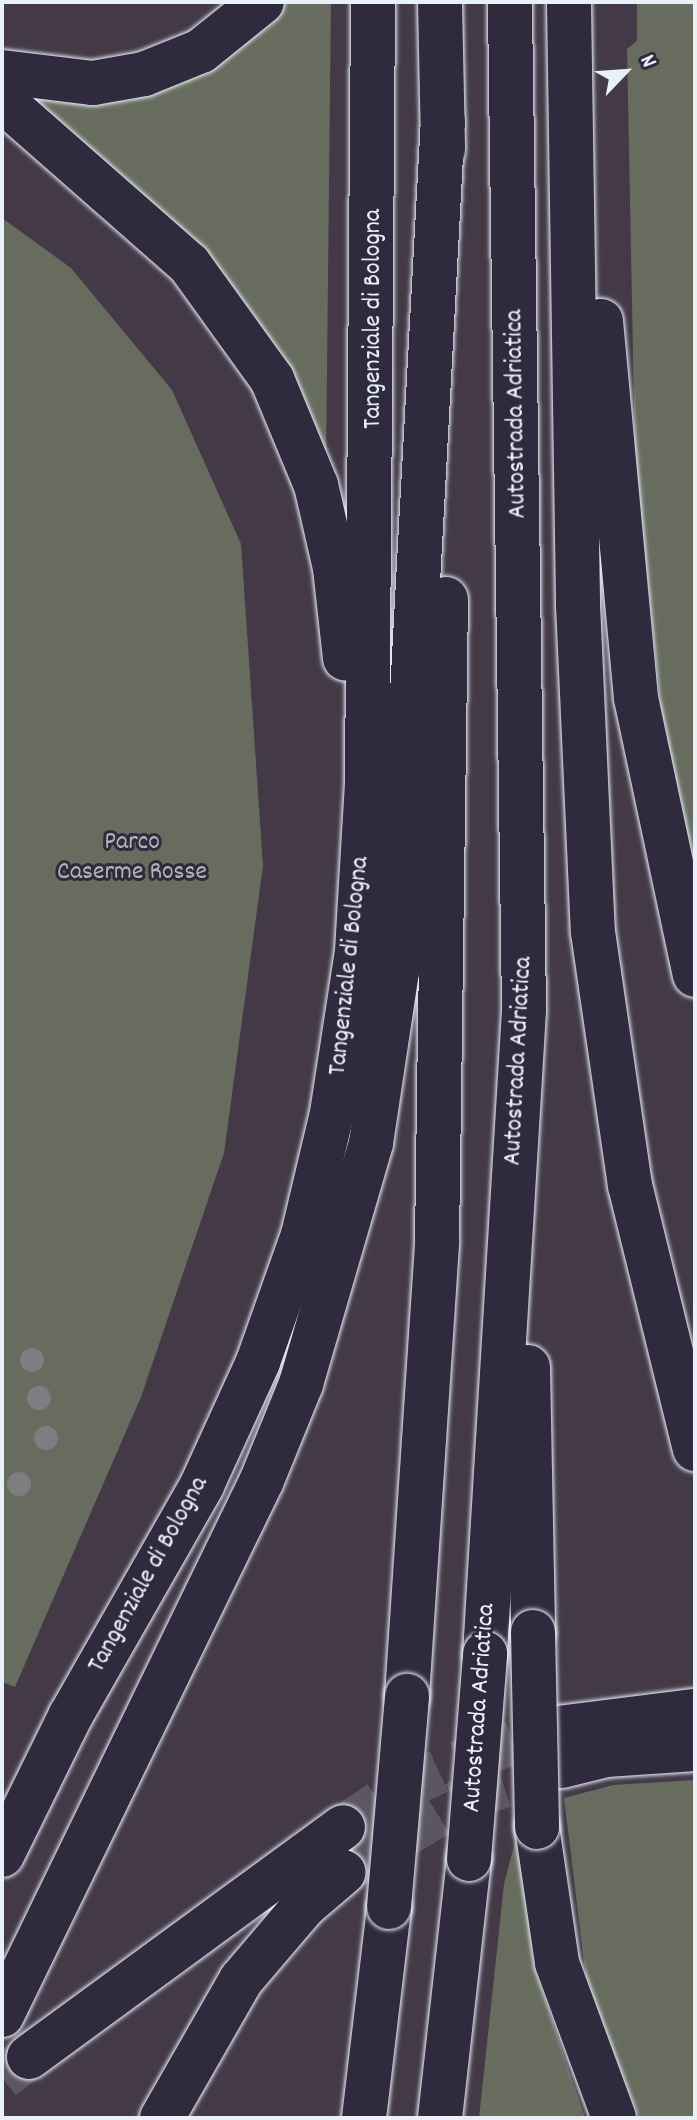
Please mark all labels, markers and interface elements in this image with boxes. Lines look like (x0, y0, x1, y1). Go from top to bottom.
north arrow (585, 32, 665, 112)
text: N (631, 50, 664, 73)
street label: Tangenziale di Bologna (358, 209, 390, 429)
street label: Autostrada Adriatica (500, 309, 534, 519)
park label: Parco Caserme Rosse (57, 827, 207, 888)
street label: Tangenziale di Bologna (323, 855, 377, 1077)
street label: Autostrada Adriatica (498, 956, 540, 1166)
street label: Tangenziale di Bologna (82, 1471, 216, 1679)
street label: Autostrada Adriatica (457, 1603, 503, 1813)

